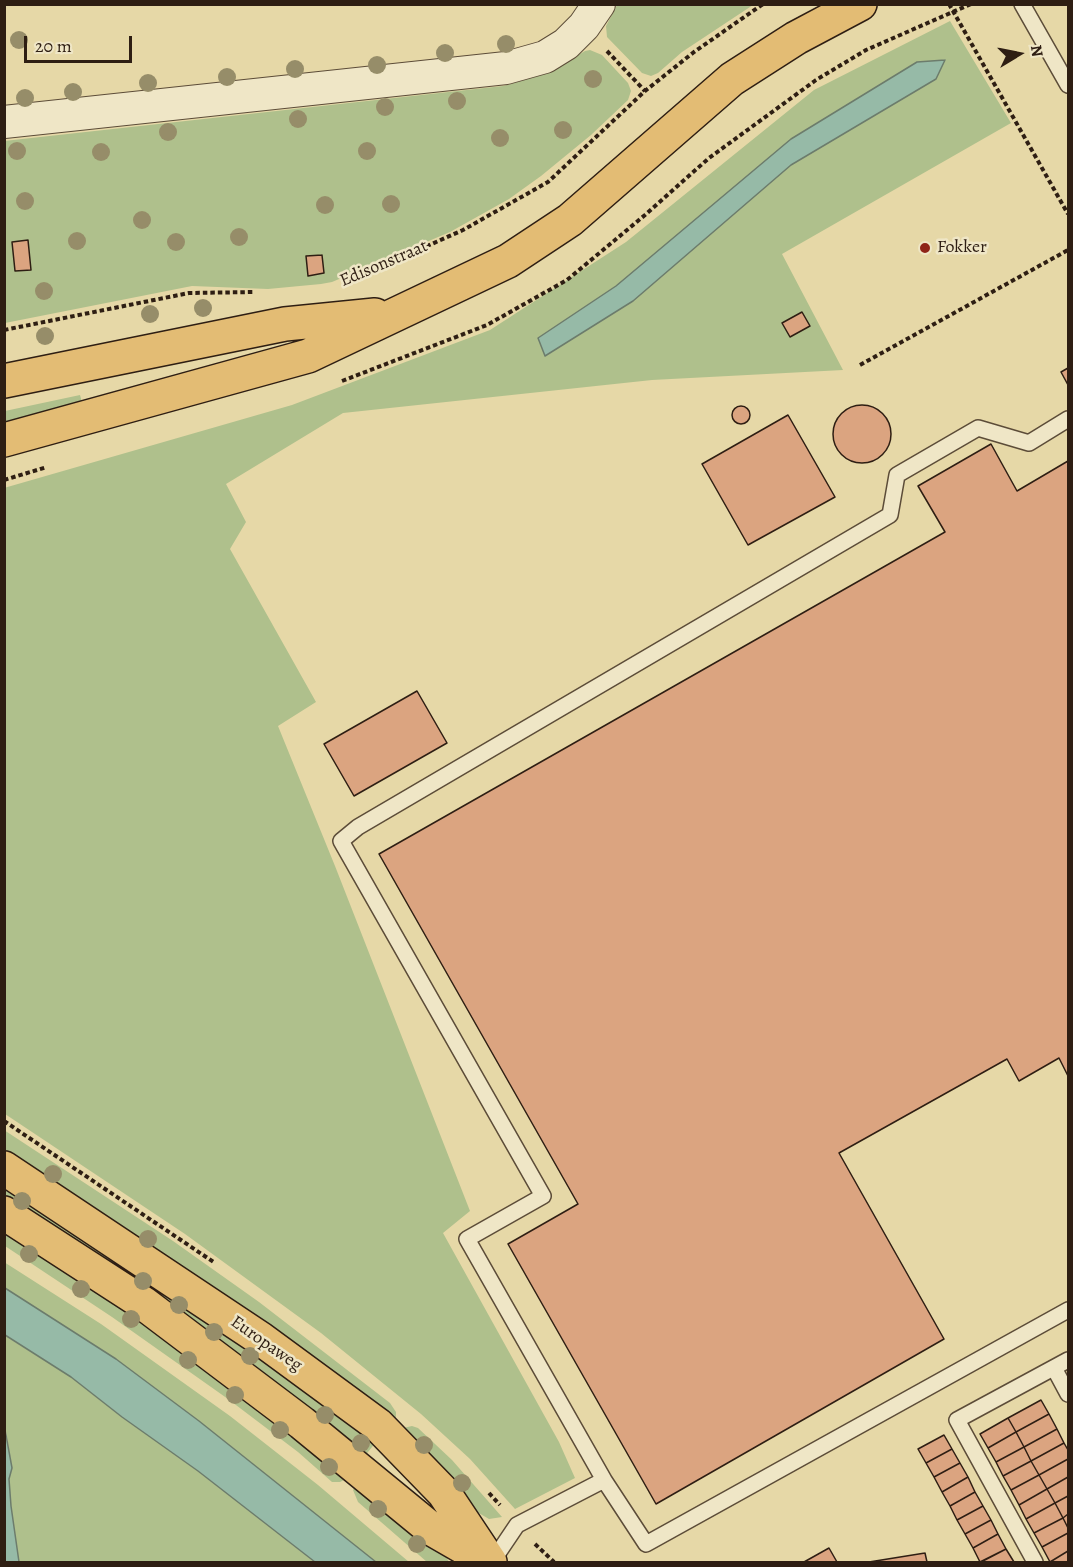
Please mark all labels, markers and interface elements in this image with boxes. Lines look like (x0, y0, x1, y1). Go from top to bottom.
scale bar (27, 24, 135, 62)
north arrow (989, 24, 1049, 84)
text: 20 m (35, 34, 72, 58)
text: N (1025, 43, 1049, 59)
street label: Edisonstraat (337, 236, 431, 292)
place label: Fokker (937, 237, 987, 259)
marker: Fokker (918, 241, 932, 255)
street label: Europaweg (226, 1311, 306, 1377)

